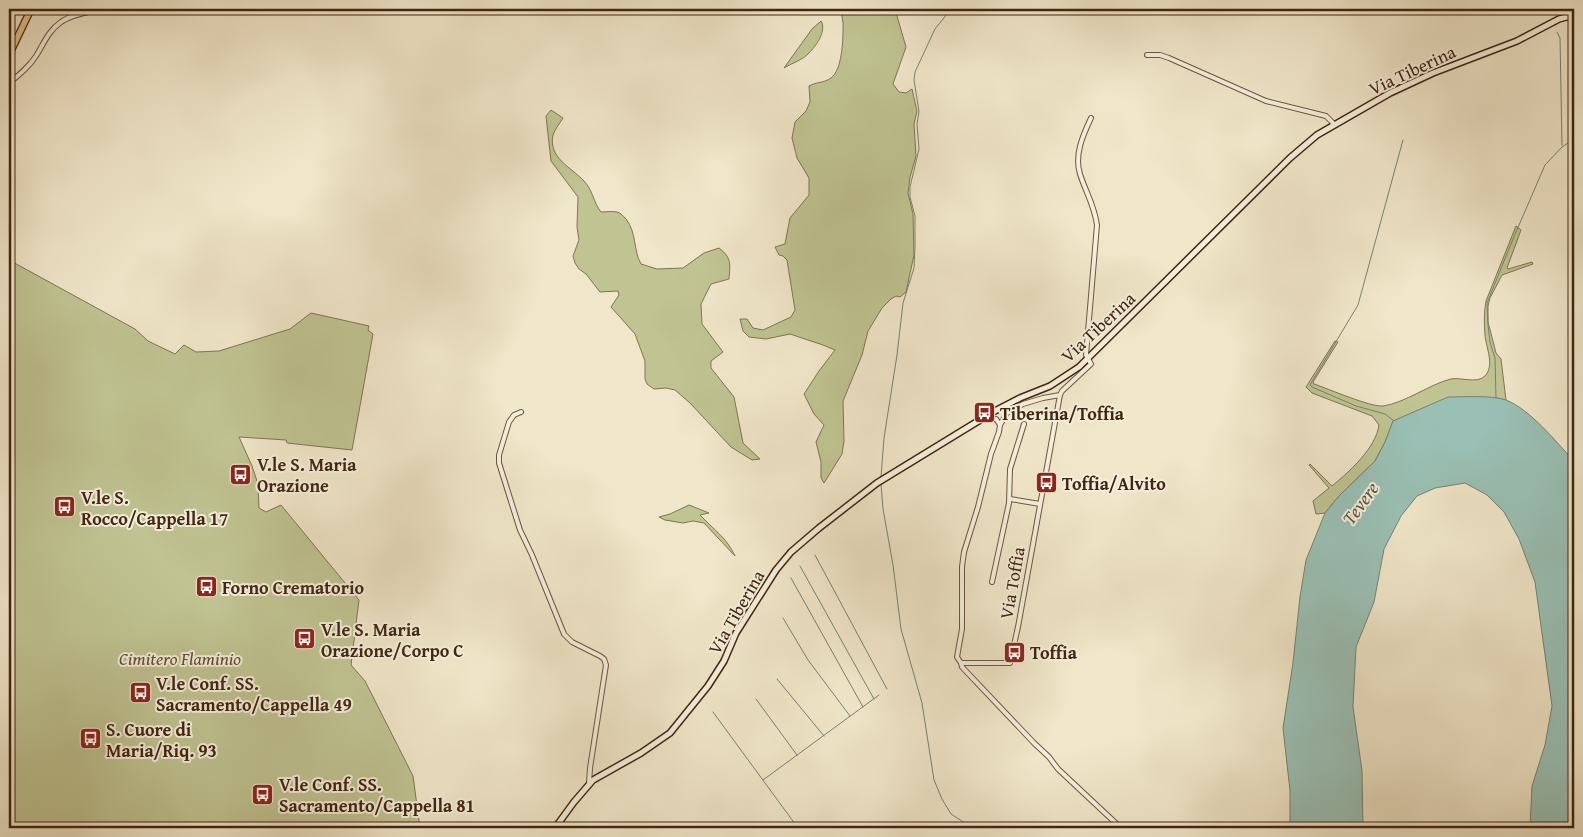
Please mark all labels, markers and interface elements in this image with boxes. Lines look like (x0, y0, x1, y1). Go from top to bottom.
street label: Via Tiberina (1364, 38, 1460, 102)
street label: Via Tiberina (1055, 285, 1142, 369)
place label: Tiberina/Toffia (1000, 400, 1125, 427)
bus stop icon: Tiberina/Toffia (972, 401, 996, 425)
place label: V.le S. Maria Orazione (257, 451, 357, 499)
bus stop icon: V.le S. Maria Orazione (229, 462, 253, 486)
place label: Toffia/Alvito (1062, 470, 1166, 497)
bus stop icon: Toffia/Alvito (1034, 471, 1058, 495)
water label: Tevere (1335, 475, 1385, 530)
place label: V.le S. Rocco/Cappella 17 (81, 484, 228, 532)
bus stop icon: V.le S. Rocco/Cappella 17 (53, 495, 77, 519)
street label: Via Toffia (992, 544, 1032, 621)
street label: Via Tiberina (701, 564, 771, 659)
place label: Forno Crematorio (222, 574, 365, 601)
bus stop icon: Forno Crematorio (194, 575, 218, 599)
place label: V.le S. Maria Orazione/Corpo C (321, 616, 463, 664)
bus stop icon: V.le S. Maria Orazione/Corpo C (293, 627, 317, 651)
place label: Toffia (1030, 639, 1078, 666)
bus stop icon: Toffia (1002, 640, 1026, 664)
park label: Cimitero Flaminio (119, 645, 241, 672)
place label: V.le Conf. SS. Sacramento/Cappella 49 (156, 670, 352, 718)
bus stop icon: V.le Conf. SS. Sacramento/Cappella 49 (128, 681, 152, 705)
place label: S. Cuore di Maria/Riq. 93 (106, 716, 217, 764)
bus stop icon: S. Cuore di Maria/Riq. 93 (78, 727, 102, 751)
place label: V.le Conf. SS. Sacramento/Cappella 81 (279, 771, 475, 819)
bus stop icon: V.le Conf. SS. Sacramento/Cappella 81 (251, 782, 275, 806)

